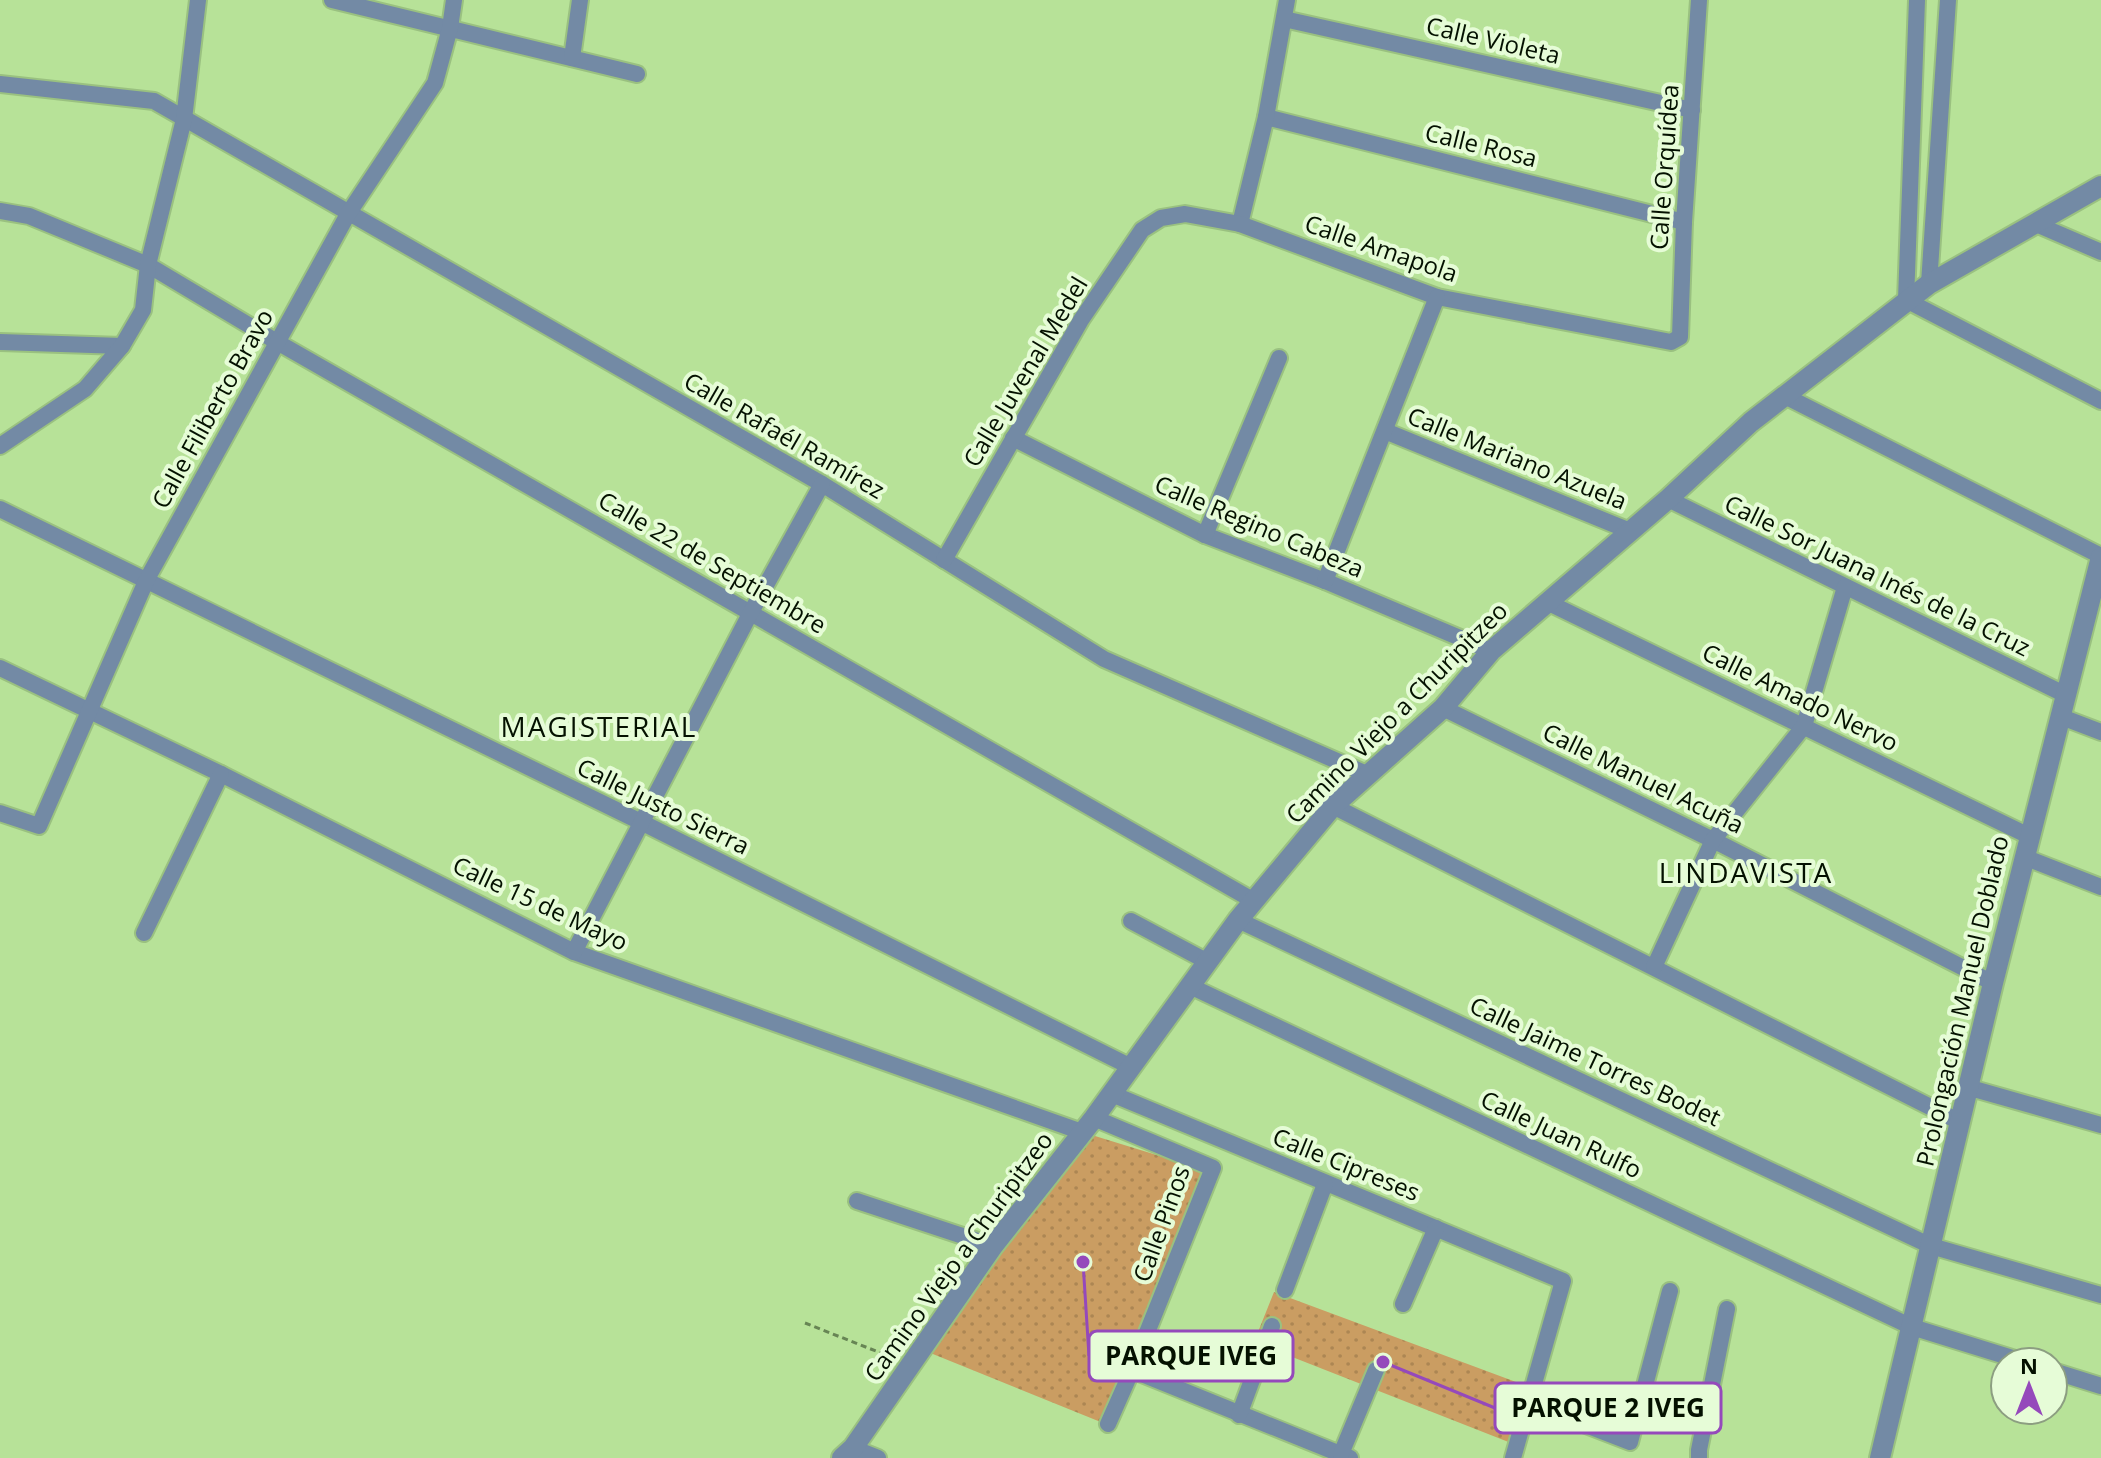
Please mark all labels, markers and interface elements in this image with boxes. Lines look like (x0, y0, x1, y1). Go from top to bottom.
street label: Calle Violeta (1423, 8, 1564, 71)
street label: Calle Orquídea (1641, 83, 1686, 251)
street label: Calle Rosa (1422, 115, 1541, 174)
street label: Calle Amapola (1301, 206, 1462, 289)
street label: Calle Juvenal Medel (955, 270, 1095, 473)
street label: Calle Filiberto Bravo (143, 303, 280, 514)
street label: Calle Rafaél Ramírez (678, 364, 891, 506)
street label: Calle Mariano Azuela (1403, 399, 1632, 517)
street label: Calle Regino Cabeza (1150, 467, 1369, 585)
street label: Calle 22 de Septiembre (593, 483, 833, 640)
street label: Calle Sor Juana Inés de la Cruz (1719, 486, 2036, 663)
street label: Camino Viejo a Churipitzeo (1278, 594, 1514, 830)
street label: Calle Amado Nervo (1697, 635, 1904, 758)
district label: MAGISTERIAL (501, 707, 697, 745)
street label: Calle Manuel Acuña (1538, 715, 1750, 841)
street label: Calle Justo Sierra (572, 750, 755, 862)
street label: Prolongación Manuel Doblado (1907, 832, 2016, 1169)
street label: Calle 15 de Mayo (448, 848, 634, 958)
district label: LINDAVISTA (1659, 853, 1833, 891)
street label: Calle Jaime Torres Bodet (1465, 988, 1726, 1133)
street label: Calle Juan Rulfo (1476, 1082, 1647, 1185)
street label: Calle Cipreses (1268, 1119, 1425, 1208)
street label: Camino Viejo a Churipitzeo (856, 1125, 1060, 1388)
street label: Calle Pinos (1124, 1161, 1197, 1286)
callout: PARQUE IVEG (1089, 1331, 1293, 1381)
text: PARQUE IVEG (1105, 1337, 1277, 1373)
north arrow (1989, 1346, 2069, 1426)
text: N (2020, 1350, 2038, 1380)
callout: PARQUE 2 IVEG (1495, 1383, 1721, 1433)
text: PARQUE 2 IVEG (1511, 1389, 1705, 1425)

